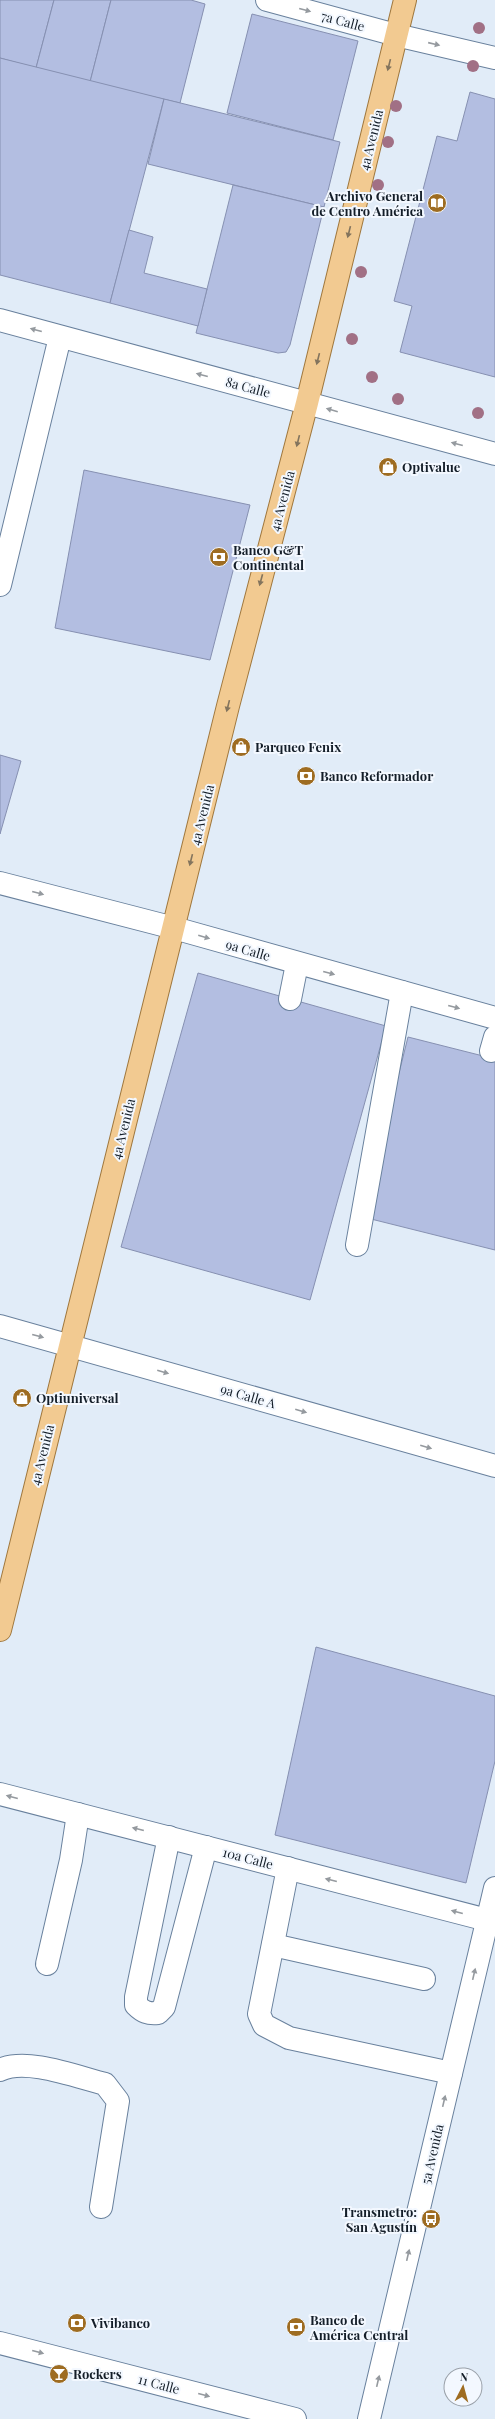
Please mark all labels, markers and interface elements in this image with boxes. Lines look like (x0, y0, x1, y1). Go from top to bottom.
one-way arrow (299, 7, 311, 13)
street label: 7a Calle (320, 7, 367, 35)
one-way arrow (429, 41, 441, 47)
one-way arrow (386, 59, 392, 71)
street label: 4a Avenida (355, 107, 386, 172)
place label: Archivo General de Centro América (311, 187, 423, 219)
library icon: Archivo General de Centro América (426, 192, 448, 214)
one-way arrow (345, 226, 351, 238)
one-way arrow (30, 327, 42, 333)
one-way arrow (315, 352, 321, 365)
one-way arrow (196, 372, 208, 378)
street label: 8a Calle (224, 372, 273, 401)
one-way arrow (326, 407, 338, 413)
one-way arrow (294, 435, 300, 447)
one-way arrow (451, 441, 463, 447)
shop icon: Optivalue (377, 456, 399, 478)
place label: Optivalue (402, 458, 461, 475)
street label: 4a Avenida (265, 468, 298, 533)
place label: Banco G&T Continental (233, 541, 304, 573)
bank icon: Banco G&T Continental (208, 546, 230, 568)
one-way arrow (258, 575, 264, 587)
one-way arrow (225, 700, 231, 712)
shop icon: Parqueo Fenix (230, 736, 252, 758)
place label: Parqueo Fenix (255, 738, 341, 755)
bank icon: Banco Reformador (295, 765, 317, 787)
place label: Banco Reformador (320, 767, 433, 784)
street label: 4a Avenida (186, 782, 217, 847)
one-way arrow (187, 853, 193, 866)
one-way arrow (32, 890, 44, 896)
one-way arrow (198, 934, 210, 940)
street label: 9a Calle (224, 935, 273, 964)
one-way arrow (323, 970, 335, 976)
one-way arrow (449, 1004, 461, 1010)
street label: 4a Avenida (107, 1096, 138, 1161)
one-way arrow (31, 1334, 44, 1340)
one-way arrow (157, 1369, 169, 1375)
street label: 9a Calle A (219, 1380, 278, 1412)
shop icon: Optiuniversal (11, 1387, 33, 1409)
place label: Optiuniversal (36, 1389, 118, 1406)
one-way arrow (296, 1408, 308, 1414)
street label: 4a Avenida (26, 1422, 57, 1487)
one-way arrow (421, 1444, 433, 1450)
one-way arrow (6, 1793, 18, 1799)
one-way arrow (132, 1826, 144, 1832)
street label: 10a Calle (221, 1843, 276, 1872)
one-way arrow (325, 1877, 337, 1883)
one-way arrow (451, 1909, 463, 1915)
one-way arrow (471, 1968, 477, 1980)
one-way arrow (442, 2095, 448, 2107)
street label: 5a Avenida (416, 2122, 447, 2186)
place label: Transmetro: San Agustín (342, 2203, 417, 2235)
bus stop icon: Transmetro: San Agustín (420, 2208, 442, 2230)
one-way arrow (406, 2248, 412, 2261)
place label: Banco de América Central (309, 2311, 408, 2343)
bank icon: Vivibanco (66, 2312, 88, 2334)
place label: Vivibanco (90, 2314, 150, 2331)
bank icon: Banco de América Central (285, 2316, 307, 2338)
one-way arrow (32, 2350, 44, 2356)
bar icon: Rockers (48, 2363, 70, 2385)
place label: Rockers (73, 2365, 122, 2382)
north arrow (443, 2367, 483, 2407)
text: N (459, 2369, 469, 2384)
street label: 11 Calle (137, 2370, 182, 2397)
one-way arrow (376, 2375, 382, 2387)
one-way arrow (198, 2393, 210, 2399)

